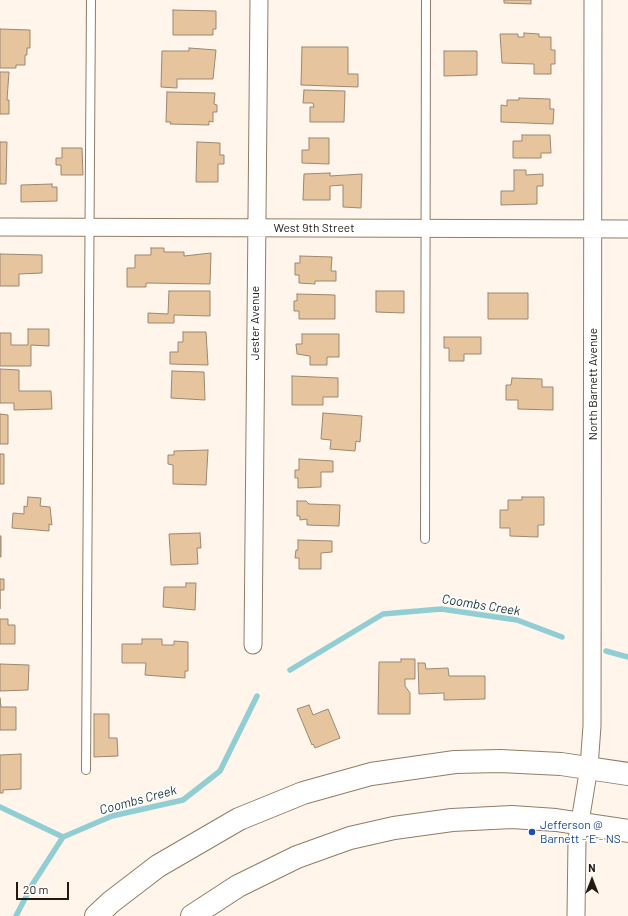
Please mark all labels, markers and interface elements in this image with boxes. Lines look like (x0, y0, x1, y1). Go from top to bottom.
street label: West 9th Street (273, 221, 355, 235)
street label: Jester Avenue (248, 286, 262, 360)
street label: North Barnett Avenue (586, 328, 600, 440)
water label: Coombs Creek (441, 591, 521, 619)
water label: Coombs Creek (98, 782, 178, 818)
place label: Jefferson @ Barnett - E - NS (540, 818, 621, 846)
marker: Jefferson @ Barnett - E - NS (527, 827, 537, 837)
north arrow (572, 860, 612, 900)
text: N (588, 861, 596, 874)
scale bar (18, 874, 71, 900)
text: 20 m (23, 882, 49, 896)

